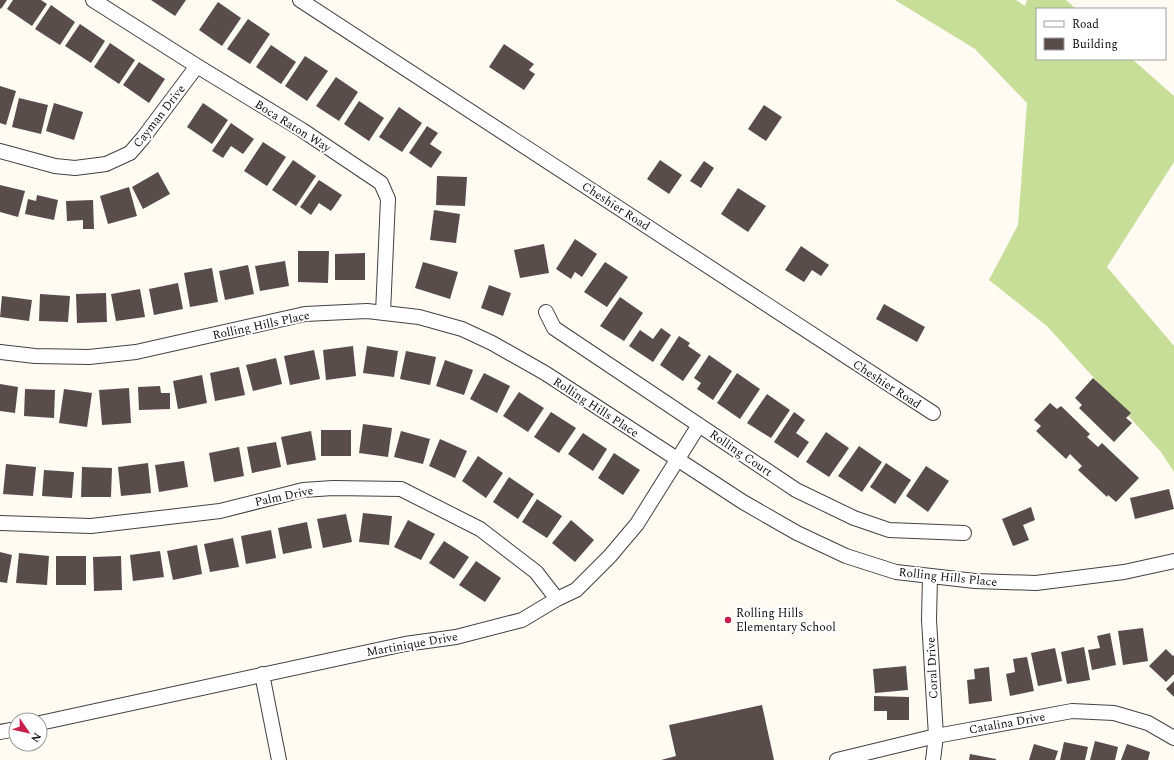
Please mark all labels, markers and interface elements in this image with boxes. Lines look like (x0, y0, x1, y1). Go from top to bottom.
legend (1036, 8, 1166, 60)
text: Road (1072, 15, 1099, 34)
text: Building (1072, 35, 1118, 54)
street label: Cayman Drive (129, 80, 190, 152)
street label: Boca Raton Way (251, 95, 336, 158)
street label: Cheshier Road (578, 177, 654, 236)
street label: Rolling Hills Place (211, 306, 312, 345)
street label: Cheshier Road (849, 355, 925, 414)
street label: Rolling Hills Place (549, 372, 643, 442)
street label: Rolling Court (705, 425, 776, 482)
street label: Palm Drive (253, 481, 315, 512)
street label: Rolling Hills Place (898, 563, 998, 592)
place label: Rolling Hills Elementary School (736, 604, 836, 637)
marker: Rolling Hills Elementary School (723, 615, 733, 625)
street label: Martinique Drive (365, 627, 459, 662)
street label: Coral Drive (921, 636, 944, 699)
street label: Catalina Drive (967, 707, 1047, 740)
north arrow (8, 712, 48, 752)
text: N (26, 729, 45, 746)

